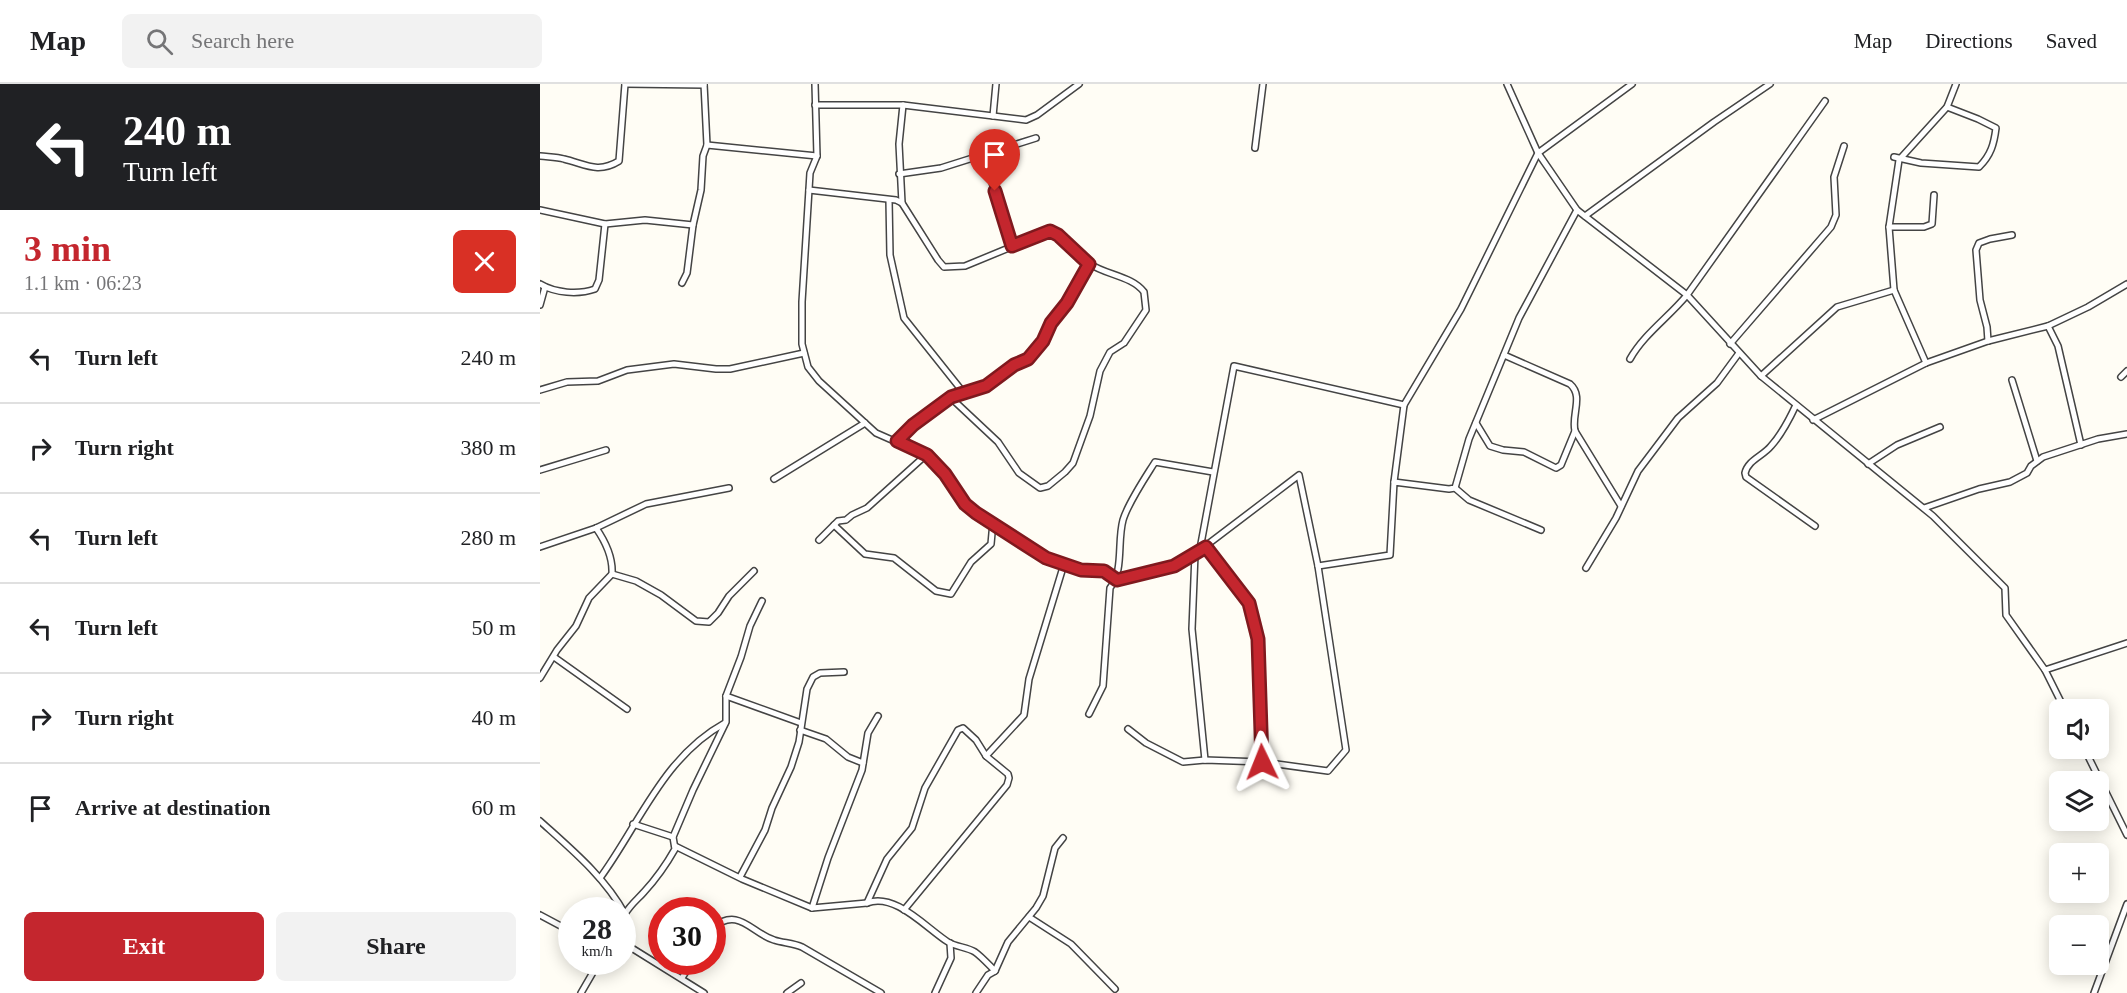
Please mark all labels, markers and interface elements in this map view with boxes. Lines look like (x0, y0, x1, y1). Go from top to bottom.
search box (122, 14, 542, 68)
text: Map (30, 25, 86, 56)
icon: search (143, 25, 176, 58)
text: Search here (191, 28, 294, 53)
text: Map (1854, 29, 1892, 53)
text: Directions (1925, 29, 2013, 53)
text: Saved (2046, 29, 2097, 53)
icon: left (24, 108, 102, 186)
text: 240 m (123, 108, 232, 154)
pin (969, 129, 1020, 191)
icon: arrive (978, 138, 1011, 171)
text: Turn left (123, 157, 217, 187)
text: 3 min (24, 229, 111, 269)
button: close (453, 230, 516, 293)
text: 1.1 km · 06:23 (24, 272, 142, 294)
icon: left (24, 342, 57, 375)
text: Turn left (75, 345, 158, 370)
text: 240 m (460, 345, 516, 370)
icon: right (24, 432, 57, 465)
text: Turn right (75, 435, 174, 460)
text: 380 m (460, 435, 516, 460)
icon: left (24, 522, 57, 555)
text: Turn left (75, 525, 158, 550)
text: 280 m (460, 525, 516, 550)
icon: left (24, 612, 57, 645)
text: Turn left (75, 615, 158, 640)
text: 50 m (471, 615, 516, 640)
map controls (2049, 699, 2109, 975)
button: sound (2049, 699, 2109, 759)
icon: right (24, 702, 57, 735)
text: Turn right (75, 705, 174, 730)
text: 40 m (471, 705, 516, 730)
position arrow (1230, 730, 1294, 794)
button: layers (2049, 771, 2109, 831)
icon: arrive (24, 792, 57, 825)
text: Arrive at destination (75, 795, 271, 820)
text: 60 m (471, 795, 516, 820)
button: + (2049, 843, 2109, 903)
speed limit sign: 30 (648, 897, 726, 975)
button: Exit (24, 912, 264, 981)
button: Share (276, 912, 516, 981)
text: 28 (582, 912, 612, 945)
button: − (2049, 915, 2109, 975)
text: km/h (582, 943, 612, 959)

